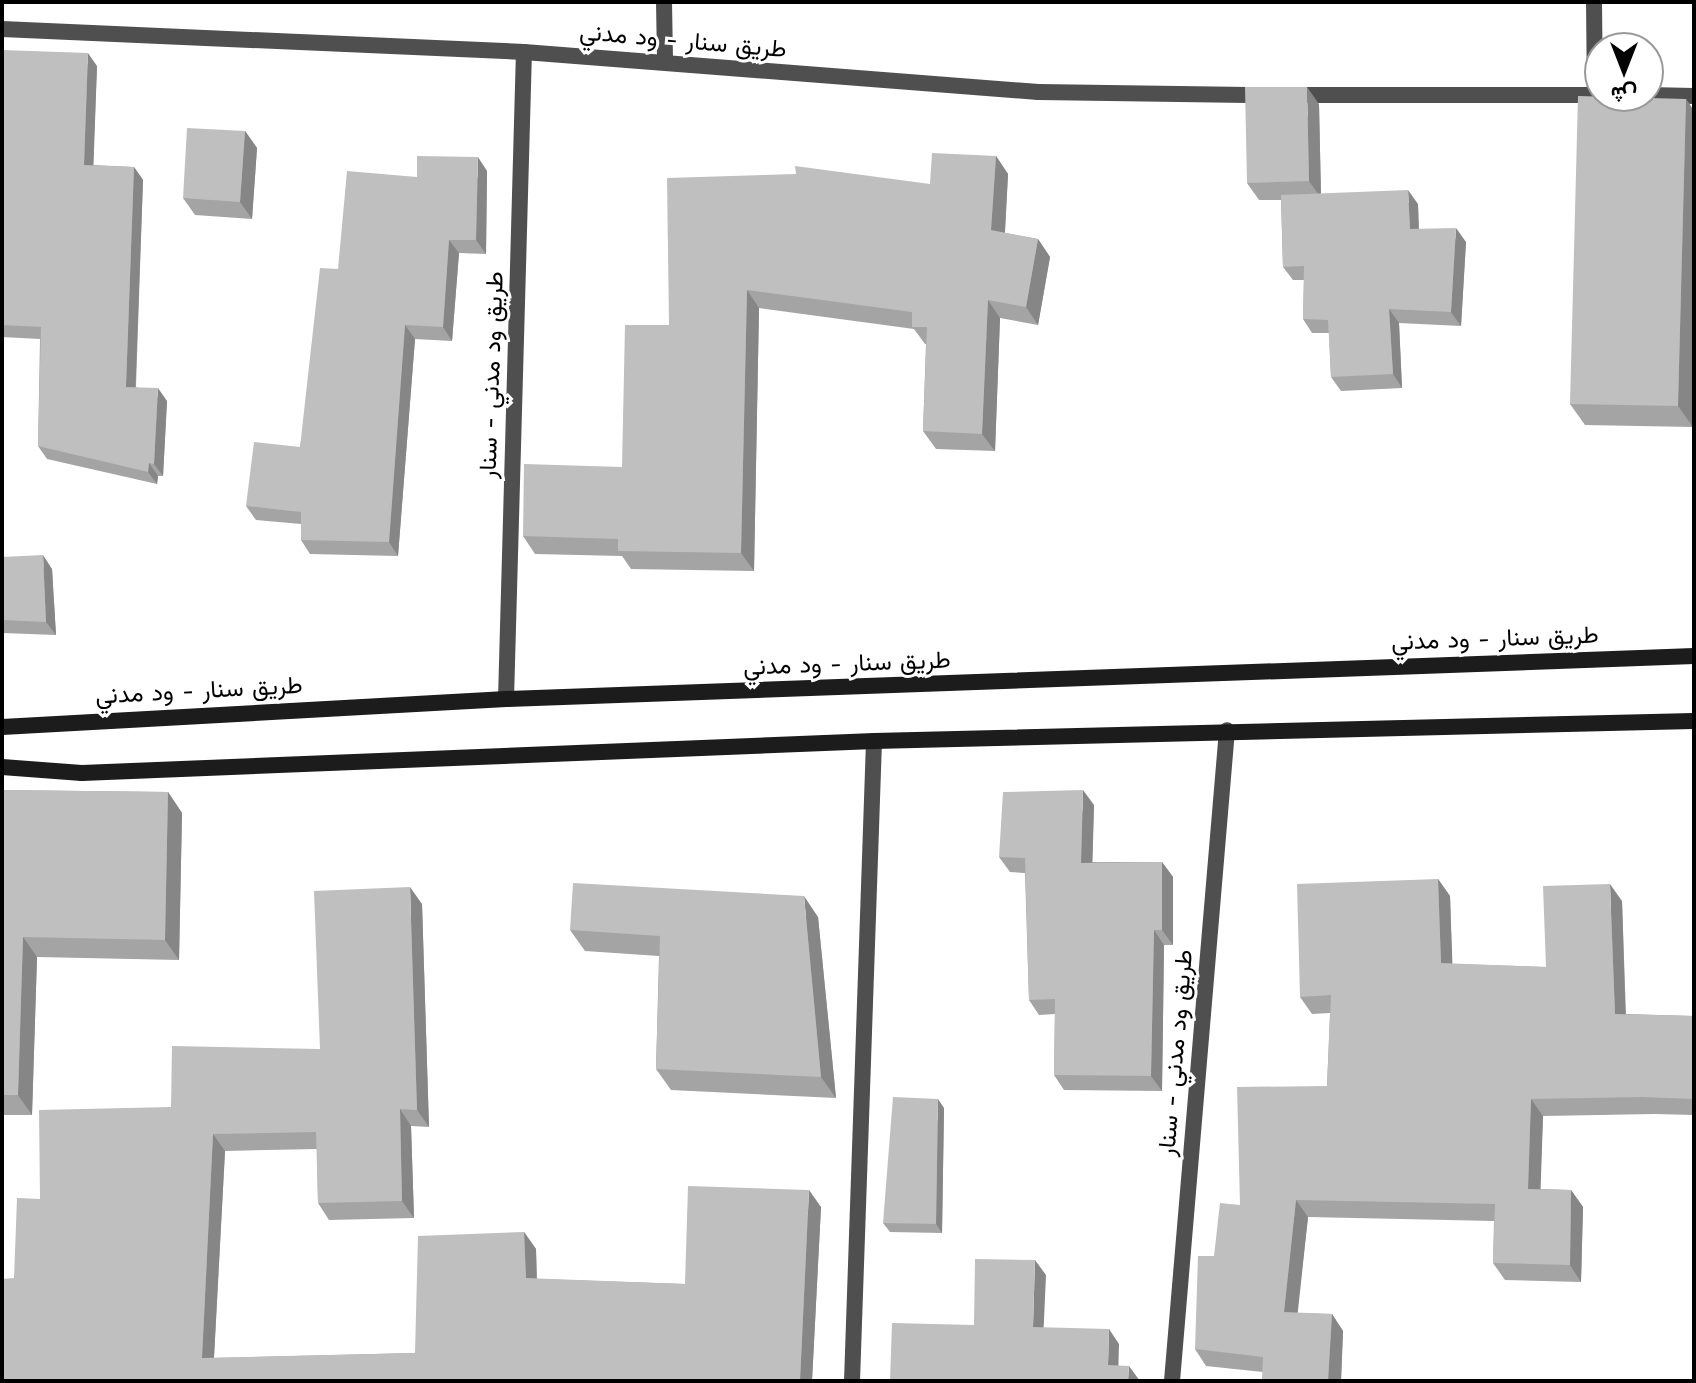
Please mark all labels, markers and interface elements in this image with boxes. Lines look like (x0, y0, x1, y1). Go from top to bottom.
street label: طريق سنار - ود مدني (578, 18, 788, 64)
north arrow (1584, 32, 1664, 112)
text: ش (1611, 82, 1637, 107)
street label: طريق ود مدني - سنار (474, 271, 510, 479)
street label: طريق سنار - ود مدني (1391, 621, 1599, 657)
street label: طريق سنار - ود مدني (743, 646, 951, 682)
street label: طريق سنار - ود مدني (95, 671, 303, 711)
street label: طريق ود مدني - سنار (1153, 948, 1199, 1158)

